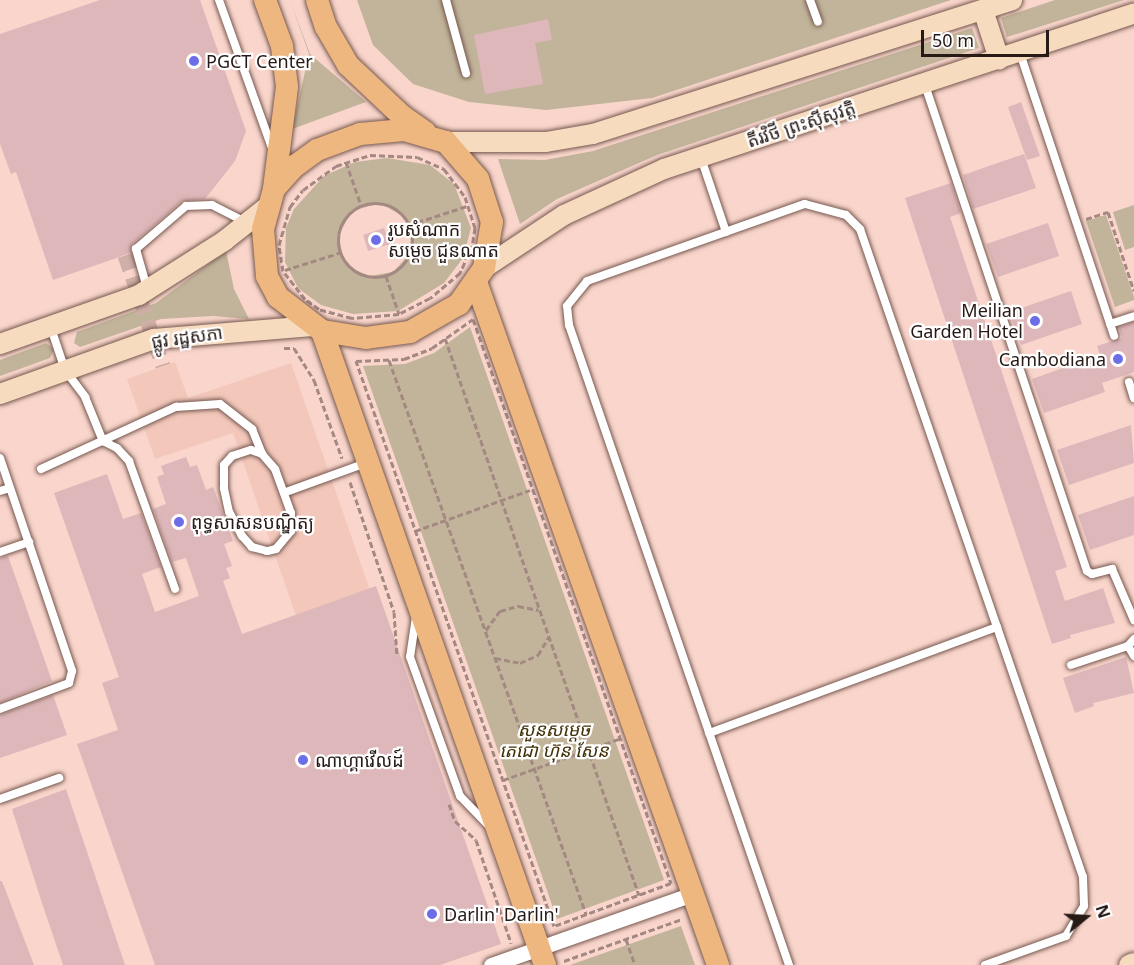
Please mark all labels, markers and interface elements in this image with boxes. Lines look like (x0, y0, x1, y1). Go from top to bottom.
scale bar (924, 18, 1052, 56)
text: 50 m (932, 28, 974, 52)
place label: PGCT Center (206, 50, 313, 72)
marker: PGCT Center (187, 54, 201, 68)
street label: តីរវិថី ព្រះស៊ីសុវត្តិ (744, 96, 858, 152)
place label: រូបសំណាក សម្ដេច ជួនណាត (388, 219, 499, 262)
marker: រូបសំណាក សម្ដេច ជួនណាត (369, 233, 383, 247)
place label: Meilian Garden Hotel (910, 300, 1023, 342)
marker: Meilian Garden Hotel (1028, 314, 1042, 328)
street label: ផ្លូវ រដ្ឋសភា (150, 321, 224, 353)
place label: Cambodiana (999, 348, 1106, 370)
marker: Cambodiana (1111, 352, 1125, 366)
place label: ពុទ្ធសាសនបណ្ឌិត្យ (191, 511, 314, 533)
marker: ពុទ្ធសាសនបណ្ឌិត្យ (172, 515, 186, 529)
park label: សួនសម្តេច តេជោ ហ៊ុន សែន (499, 719, 609, 762)
place label: ណាហ្គាវើលដ៍ (315, 749, 404, 771)
marker: ណាហ្គាវើលដ៍ (296, 753, 310, 767)
north arrow (1056, 887, 1116, 947)
text: N (1091, 902, 1116, 921)
place label: Darlin' Darlin' (444, 903, 559, 925)
marker: Darlin' Darlin' (425, 907, 439, 921)

